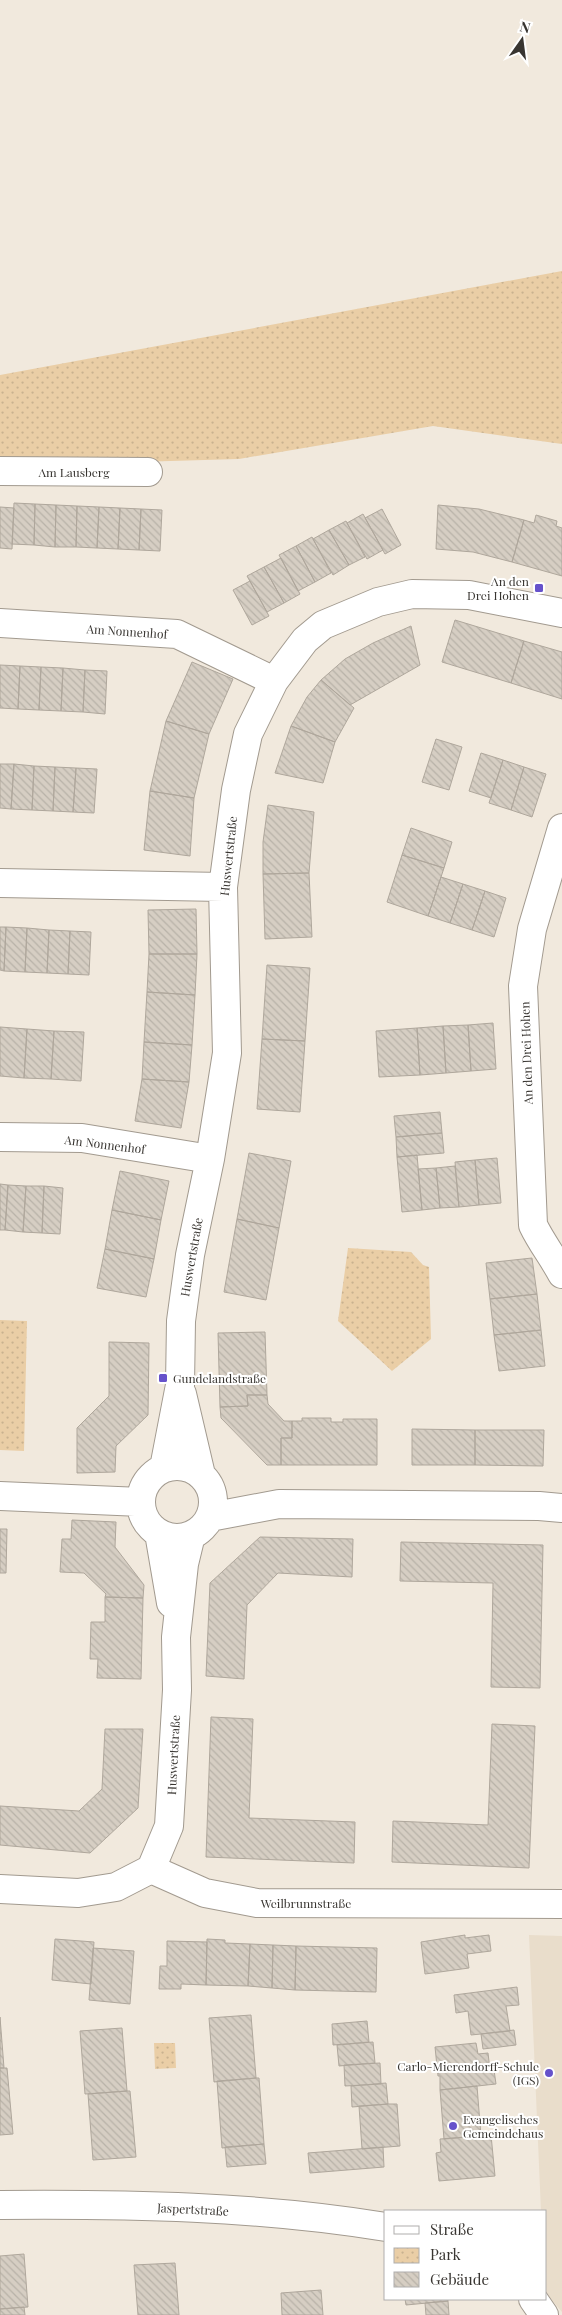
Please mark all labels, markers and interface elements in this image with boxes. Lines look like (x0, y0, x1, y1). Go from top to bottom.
north arrow (497, 15, 547, 65)
text: N (518, 16, 532, 37)
street label: Am Lausberg (37, 464, 110, 480)
place label: An den Drei Hohen (467, 573, 529, 603)
marker: An den Drei Hohen (533, 582, 545, 594)
street label: Am Nonnenhof (85, 620, 169, 642)
street label: Huswertstraße (216, 815, 240, 897)
street label: An den Drei Hohen (516, 1001, 536, 1106)
street label: Am Nonnenhof (63, 1131, 147, 1157)
street label: Huswertstraße (176, 1216, 206, 1298)
place label: Gundelandstraße (173, 1370, 266, 1386)
marker: Gundelandstraße (157, 1372, 169, 1384)
street label: Huswertstraße (163, 1715, 183, 1795)
street label: Weilbrunnstraße (260, 1895, 351, 1911)
place label: Carlo-Mierendorff-Schule (IGS) (397, 2058, 539, 2088)
marker: Carlo-Mierendorff-Schule (IGS) (543, 2067, 555, 2079)
place label: Evangelisches Gemeindehaus (463, 2111, 543, 2141)
marker: Evangelisches Gemeindehaus (447, 2120, 459, 2132)
street label: Jaspertstraße (156, 2199, 229, 2219)
legend (384, 2210, 547, 2300)
text: Straße (430, 2219, 474, 2239)
text: Park (430, 2244, 462, 2264)
text: Gebäude (430, 2269, 489, 2289)

